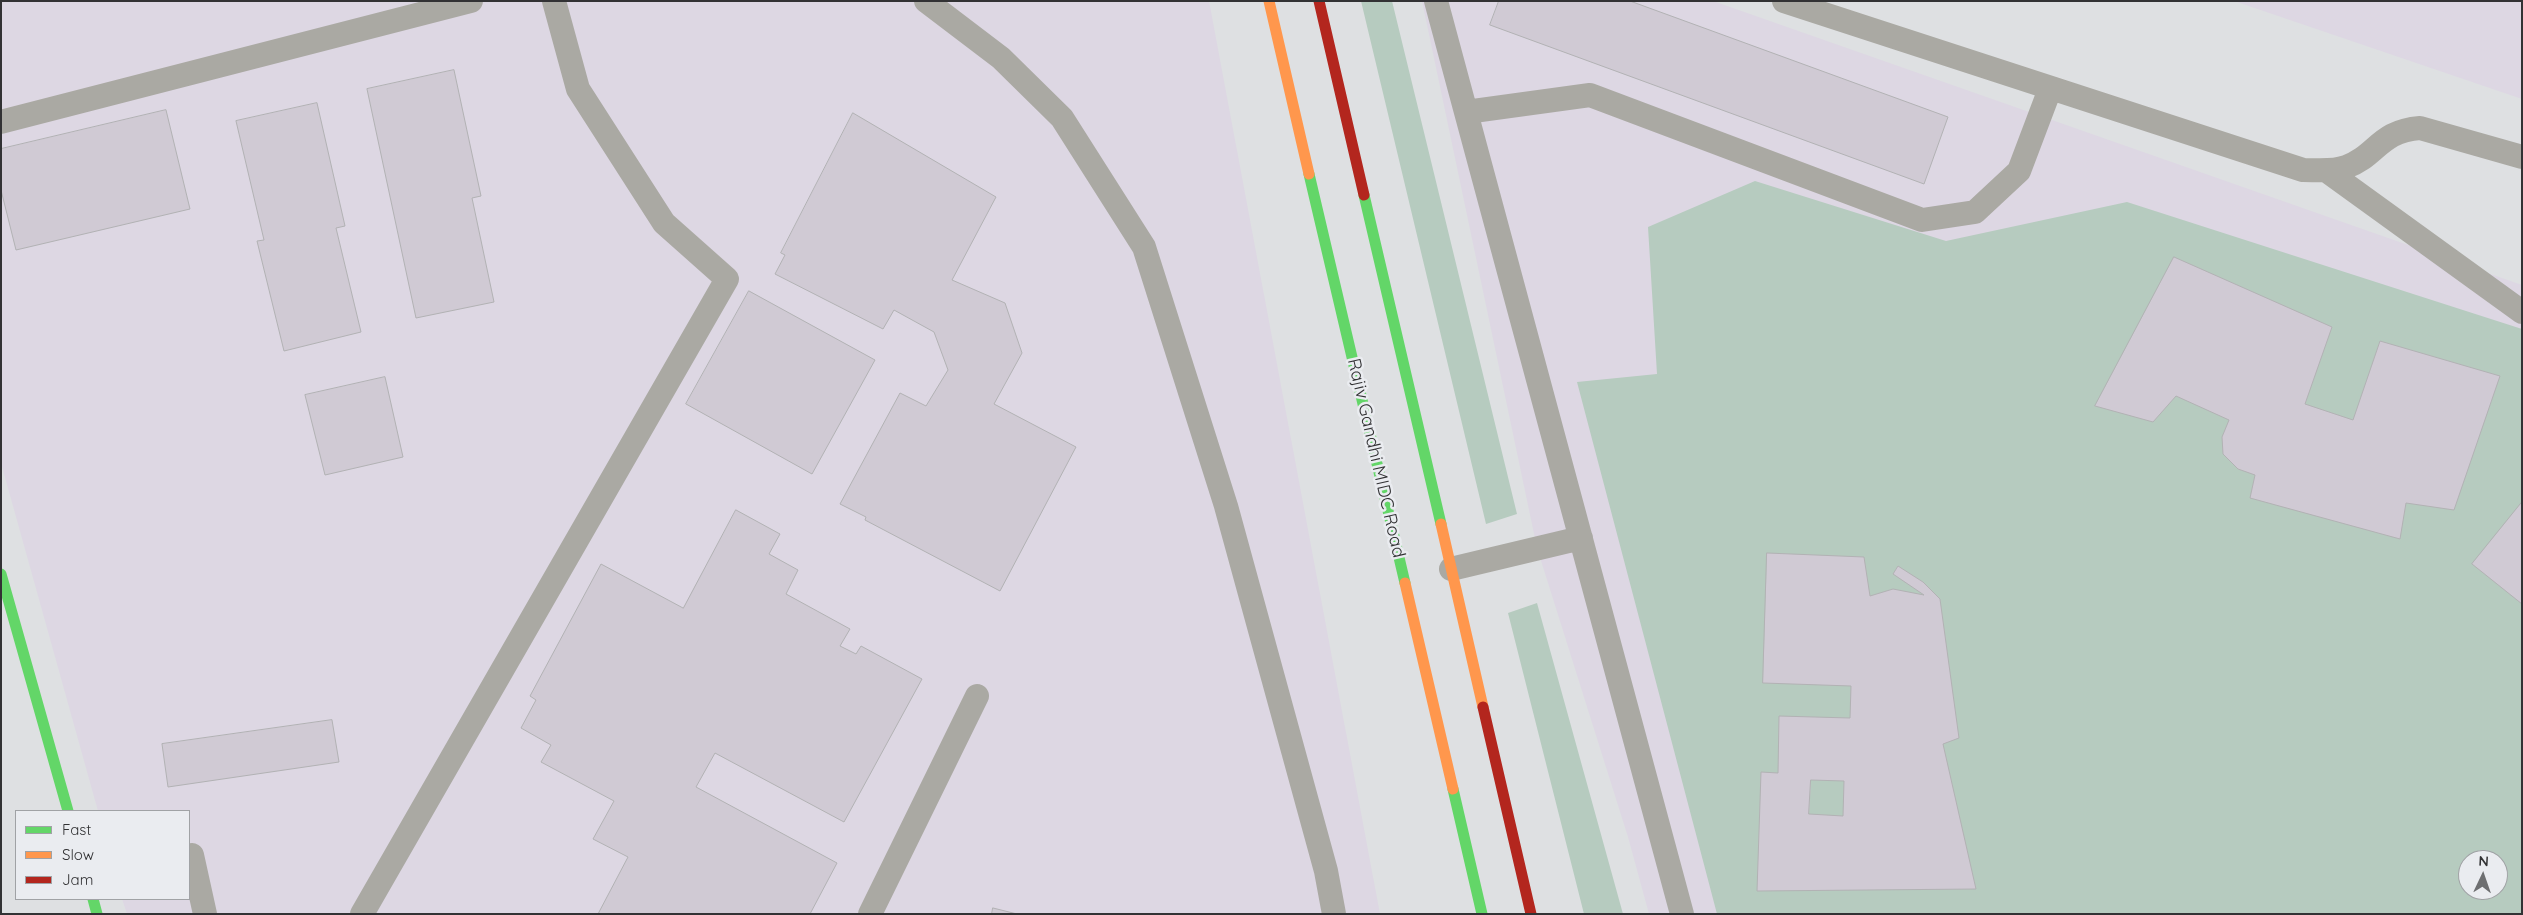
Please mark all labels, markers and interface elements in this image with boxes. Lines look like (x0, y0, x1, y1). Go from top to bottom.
street label: Rajiv Gandhi MIDC Road (1343, 356, 1409, 560)
legend (15, 810, 190, 900)
text: Fast (62, 820, 91, 839)
text: Slow (62, 845, 94, 864)
north arrow (2458, 850, 2508, 900)
text: N (2478, 852, 2489, 870)
text: Jam (62, 870, 93, 889)

